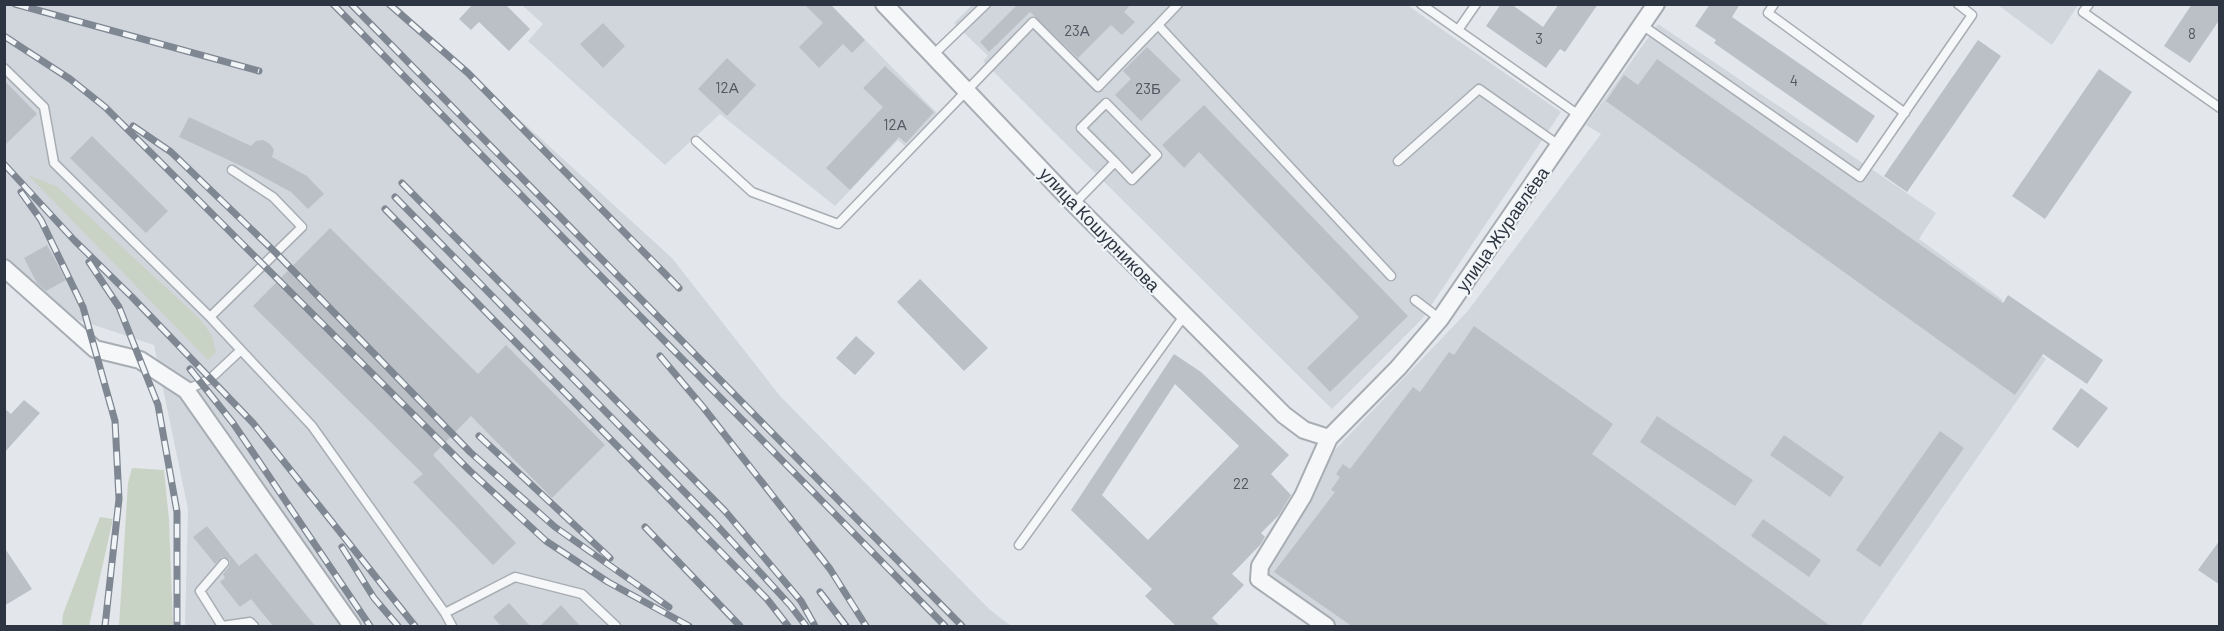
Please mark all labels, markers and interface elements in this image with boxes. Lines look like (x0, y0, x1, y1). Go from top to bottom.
house number: 23А (1064, 21, 1090, 39)
house number: 8 (2188, 24, 2196, 42)
house number: 3 (1535, 29, 1543, 47)
house number: 4 (1790, 71, 1798, 89)
house number: 12А (715, 78, 739, 96)
house number: 23Б (1135, 79, 1161, 97)
house number: 12А (883, 115, 907, 133)
street label: улица Кошурникова (1035, 162, 1166, 296)
street label: улица Журавлёва (1451, 162, 1554, 296)
house number: 22 (1233, 474, 1249, 492)

